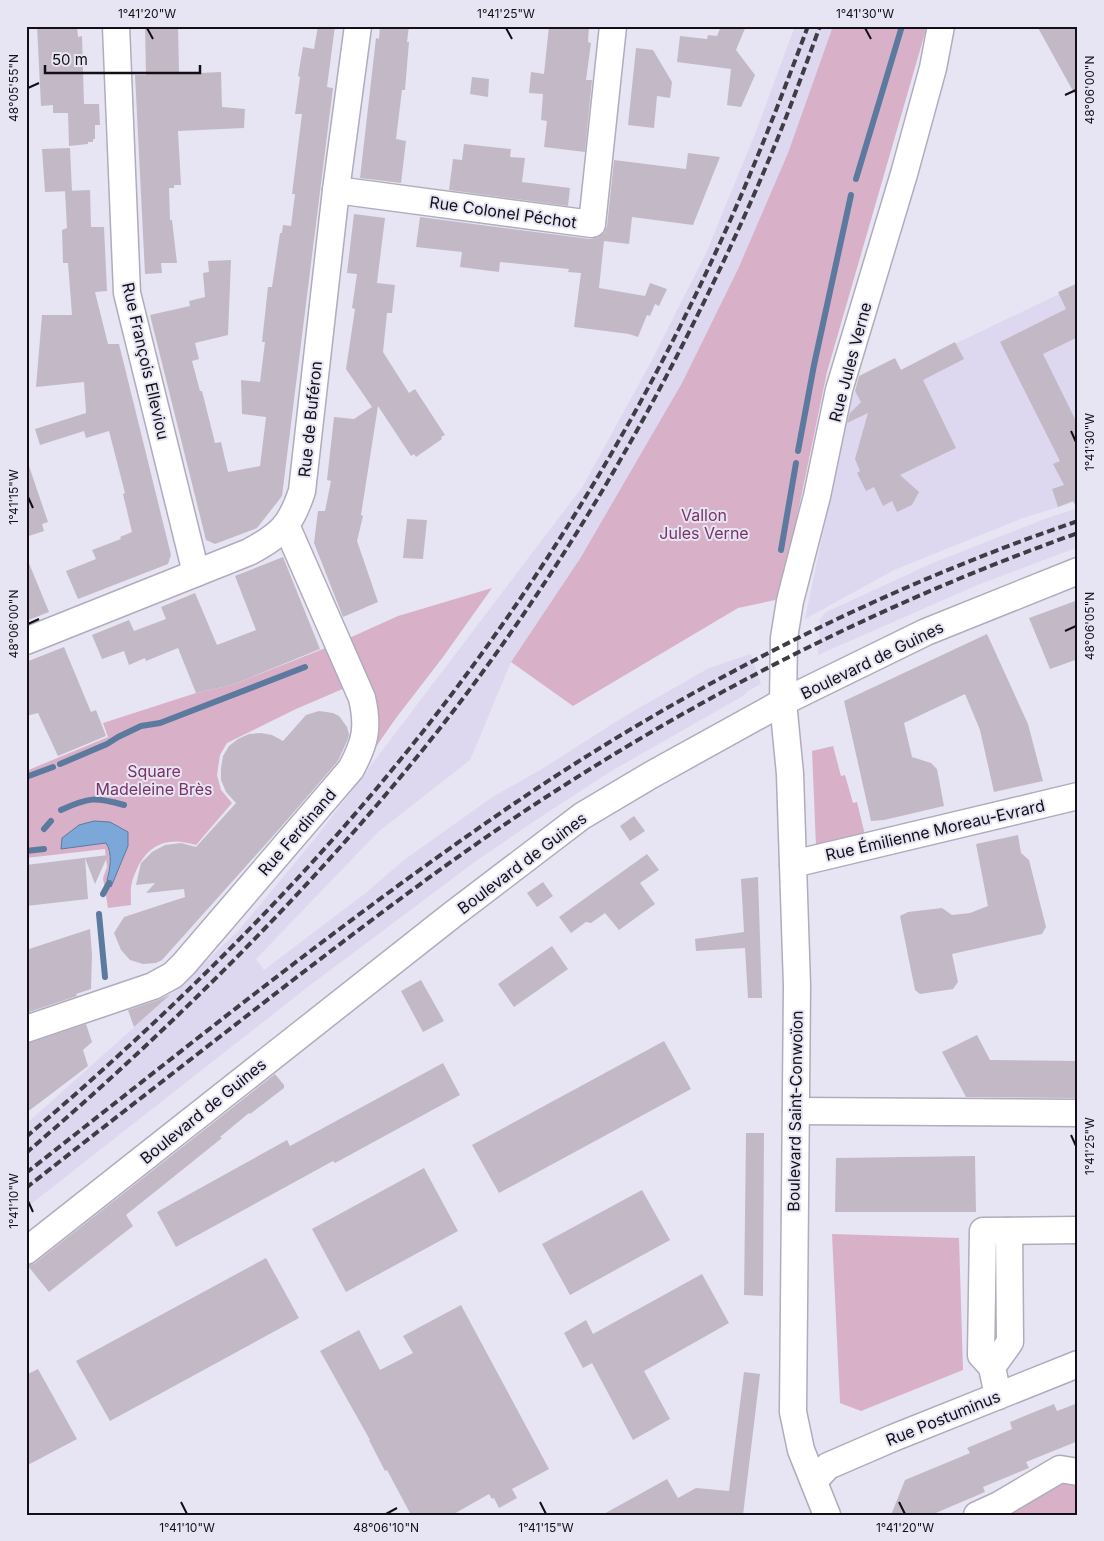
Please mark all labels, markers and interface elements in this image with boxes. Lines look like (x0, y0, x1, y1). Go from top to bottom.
text: 1°41'20"W (118, 6, 176, 21)
text: 1°41'25"W (477, 6, 535, 21)
text: 1°41'30"W (836, 6, 894, 21)
scale bar (45, 42, 200, 74)
text: 50 m (52, 50, 88, 69)
text: 48°05'55"N (6, 54, 21, 122)
text: 48°06'00"N (1082, 56, 1097, 124)
street label: Rue Colonel Péchot (428, 192, 578, 232)
street label: Rue François Elleviou (118, 280, 174, 442)
street label: Rue Jules Verne (824, 300, 876, 424)
street label: Rue de Buféron (294, 360, 326, 478)
text: 1°41'30"W (1082, 413, 1097, 471)
text: 1°41'15"W (6, 469, 21, 525)
park label: Vallon Jules Verne (659, 505, 749, 543)
text: 48°06'00"N (6, 590, 21, 658)
text: 48°06'05"N (1082, 592, 1097, 660)
street label: Boulevard de Guines (797, 617, 947, 703)
park label: Square Madeleine Brès (96, 761, 212, 799)
street label: Rue Ferdinand (254, 784, 340, 880)
street label: Rue Émilienne Moreau-Evrard (823, 795, 1047, 865)
street label: Boulevard de Guines (453, 808, 591, 918)
street label: Boulevard Saint-Conwoïon (783, 1010, 807, 1212)
street label: Boulevard de Guines (136, 1054, 270, 1168)
text: 1°41'25"W (1082, 1117, 1097, 1175)
text: 1°41'10"W (6, 1173, 21, 1229)
street label: Rue Postuminus (883, 1386, 1003, 1450)
text: 1°41'10"W (159, 1520, 215, 1535)
text: 48°06'10"N (353, 1520, 419, 1535)
text: 1°41'15"W (518, 1520, 574, 1535)
text: 1°41'20"W (876, 1520, 934, 1535)

